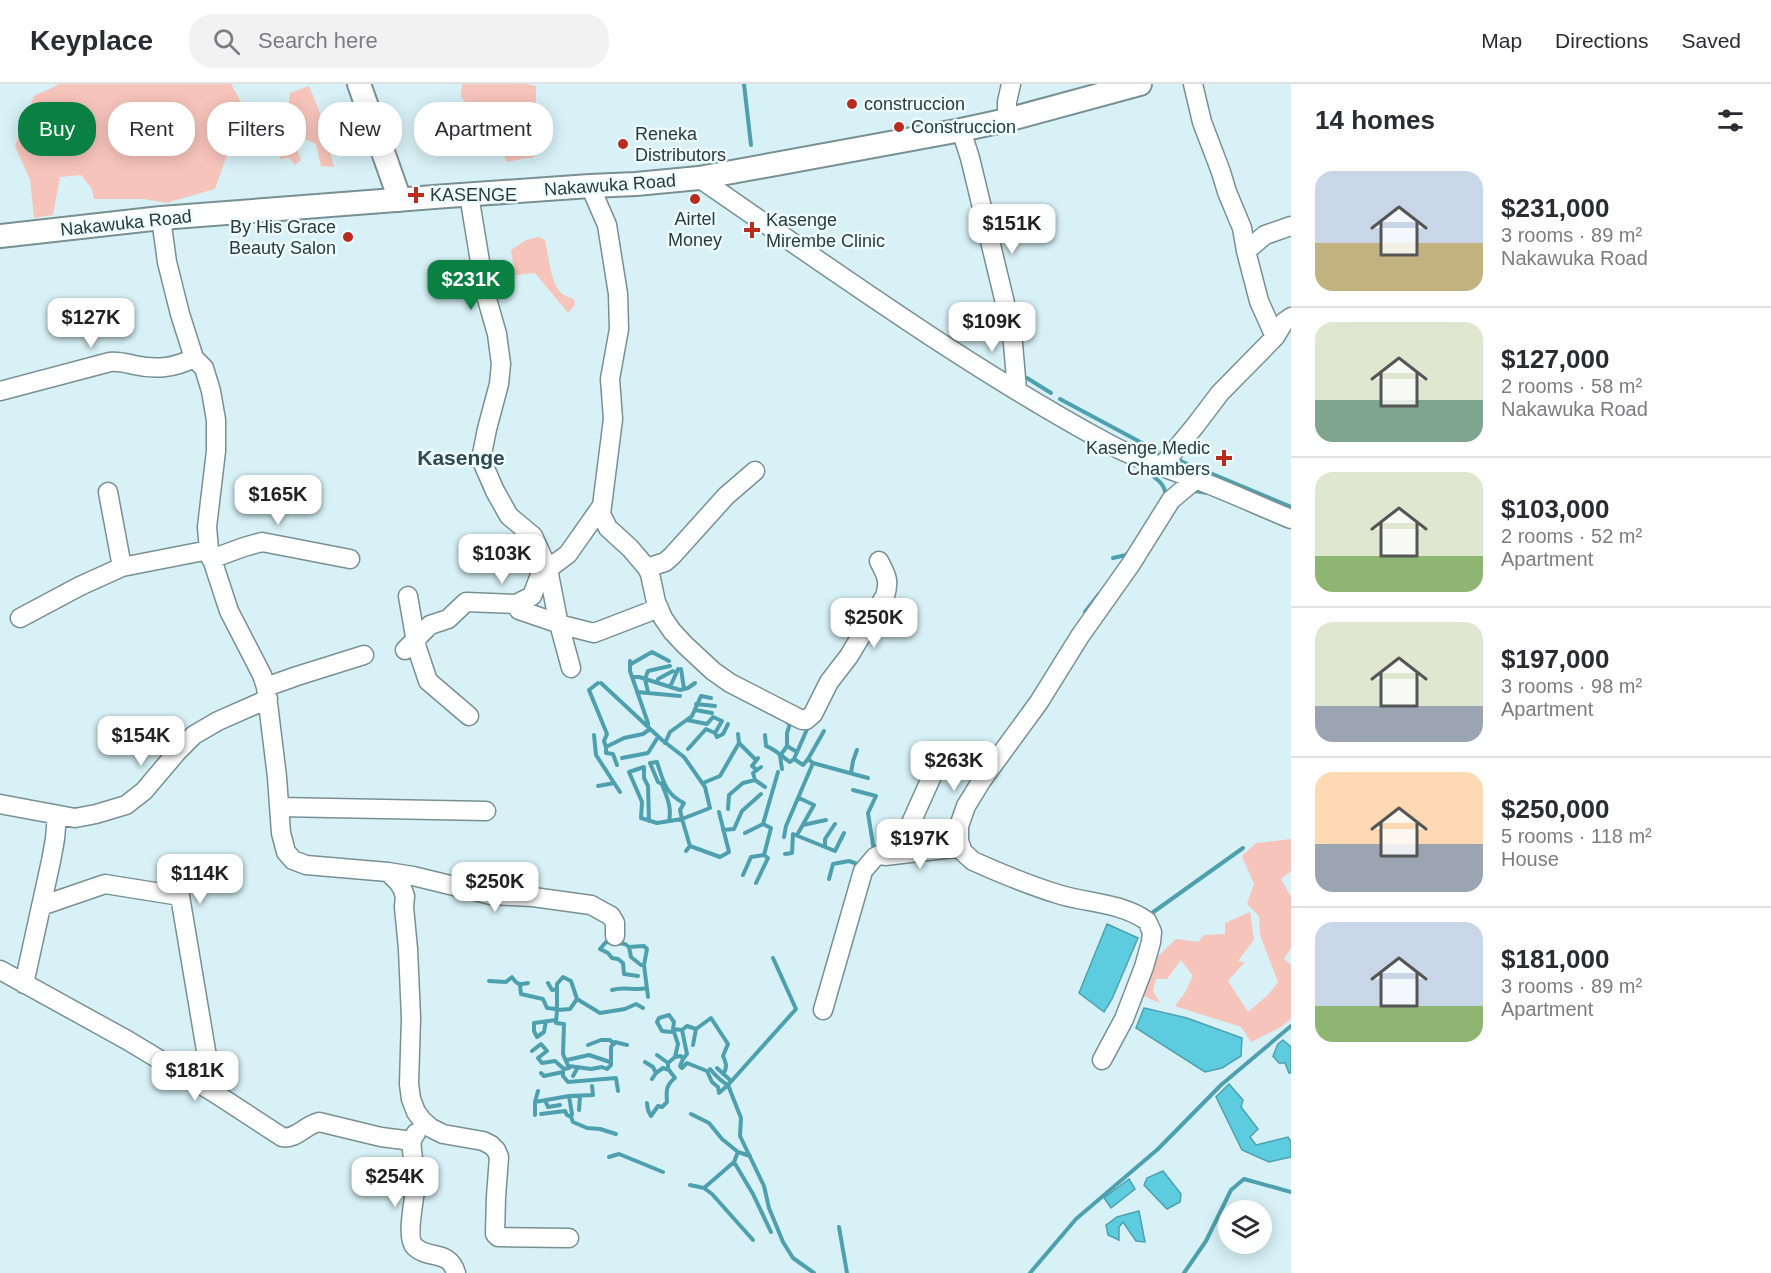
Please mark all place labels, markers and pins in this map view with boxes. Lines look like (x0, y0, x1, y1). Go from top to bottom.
place label: construccion (864, 94, 965, 114)
marker: construccion (845, 97, 859, 111)
place label: Construccion (911, 117, 1016, 137)
marker: Construccion (892, 120, 906, 134)
place label: Reneka Distributors (635, 124, 726, 165)
marker: Reneka Distributors (616, 137, 630, 151)
place label: KASENGE (430, 185, 517, 205)
marker: KASENGE (407, 186, 425, 204)
marker: Airtel Money (688, 192, 702, 206)
pin: $151K (970, 204, 1054, 255)
place label: Airtel Money (668, 209, 722, 250)
place label: Kasenge Mirembe Clinic (766, 210, 885, 251)
place label: By His Grace Beauty Salon (229, 217, 336, 258)
marker: Kasenge Mirembe Clinic (743, 221, 761, 239)
marker: By His Grace Beauty Salon (341, 230, 355, 244)
pin: $231K (429, 260, 513, 311)
pin: $127K (49, 298, 133, 349)
pin: $109K (950, 302, 1034, 353)
place label: Kasenge Medic Chambers (1086, 438, 1210, 479)
marker: Kasenge Medic Chambers (1215, 449, 1233, 467)
pin: $165K (236, 475, 320, 526)
pin: $103K (460, 534, 544, 585)
pin: $250K (832, 598, 916, 649)
pin: $154K (99, 716, 183, 767)
pin: $263K (912, 741, 996, 792)
pin: $197K (878, 819, 962, 870)
pin: $114K (158, 854, 242, 905)
pin: $250K (453, 862, 537, 913)
pin: $181K (153, 1051, 237, 1102)
pin: $254K (353, 1157, 437, 1208)

